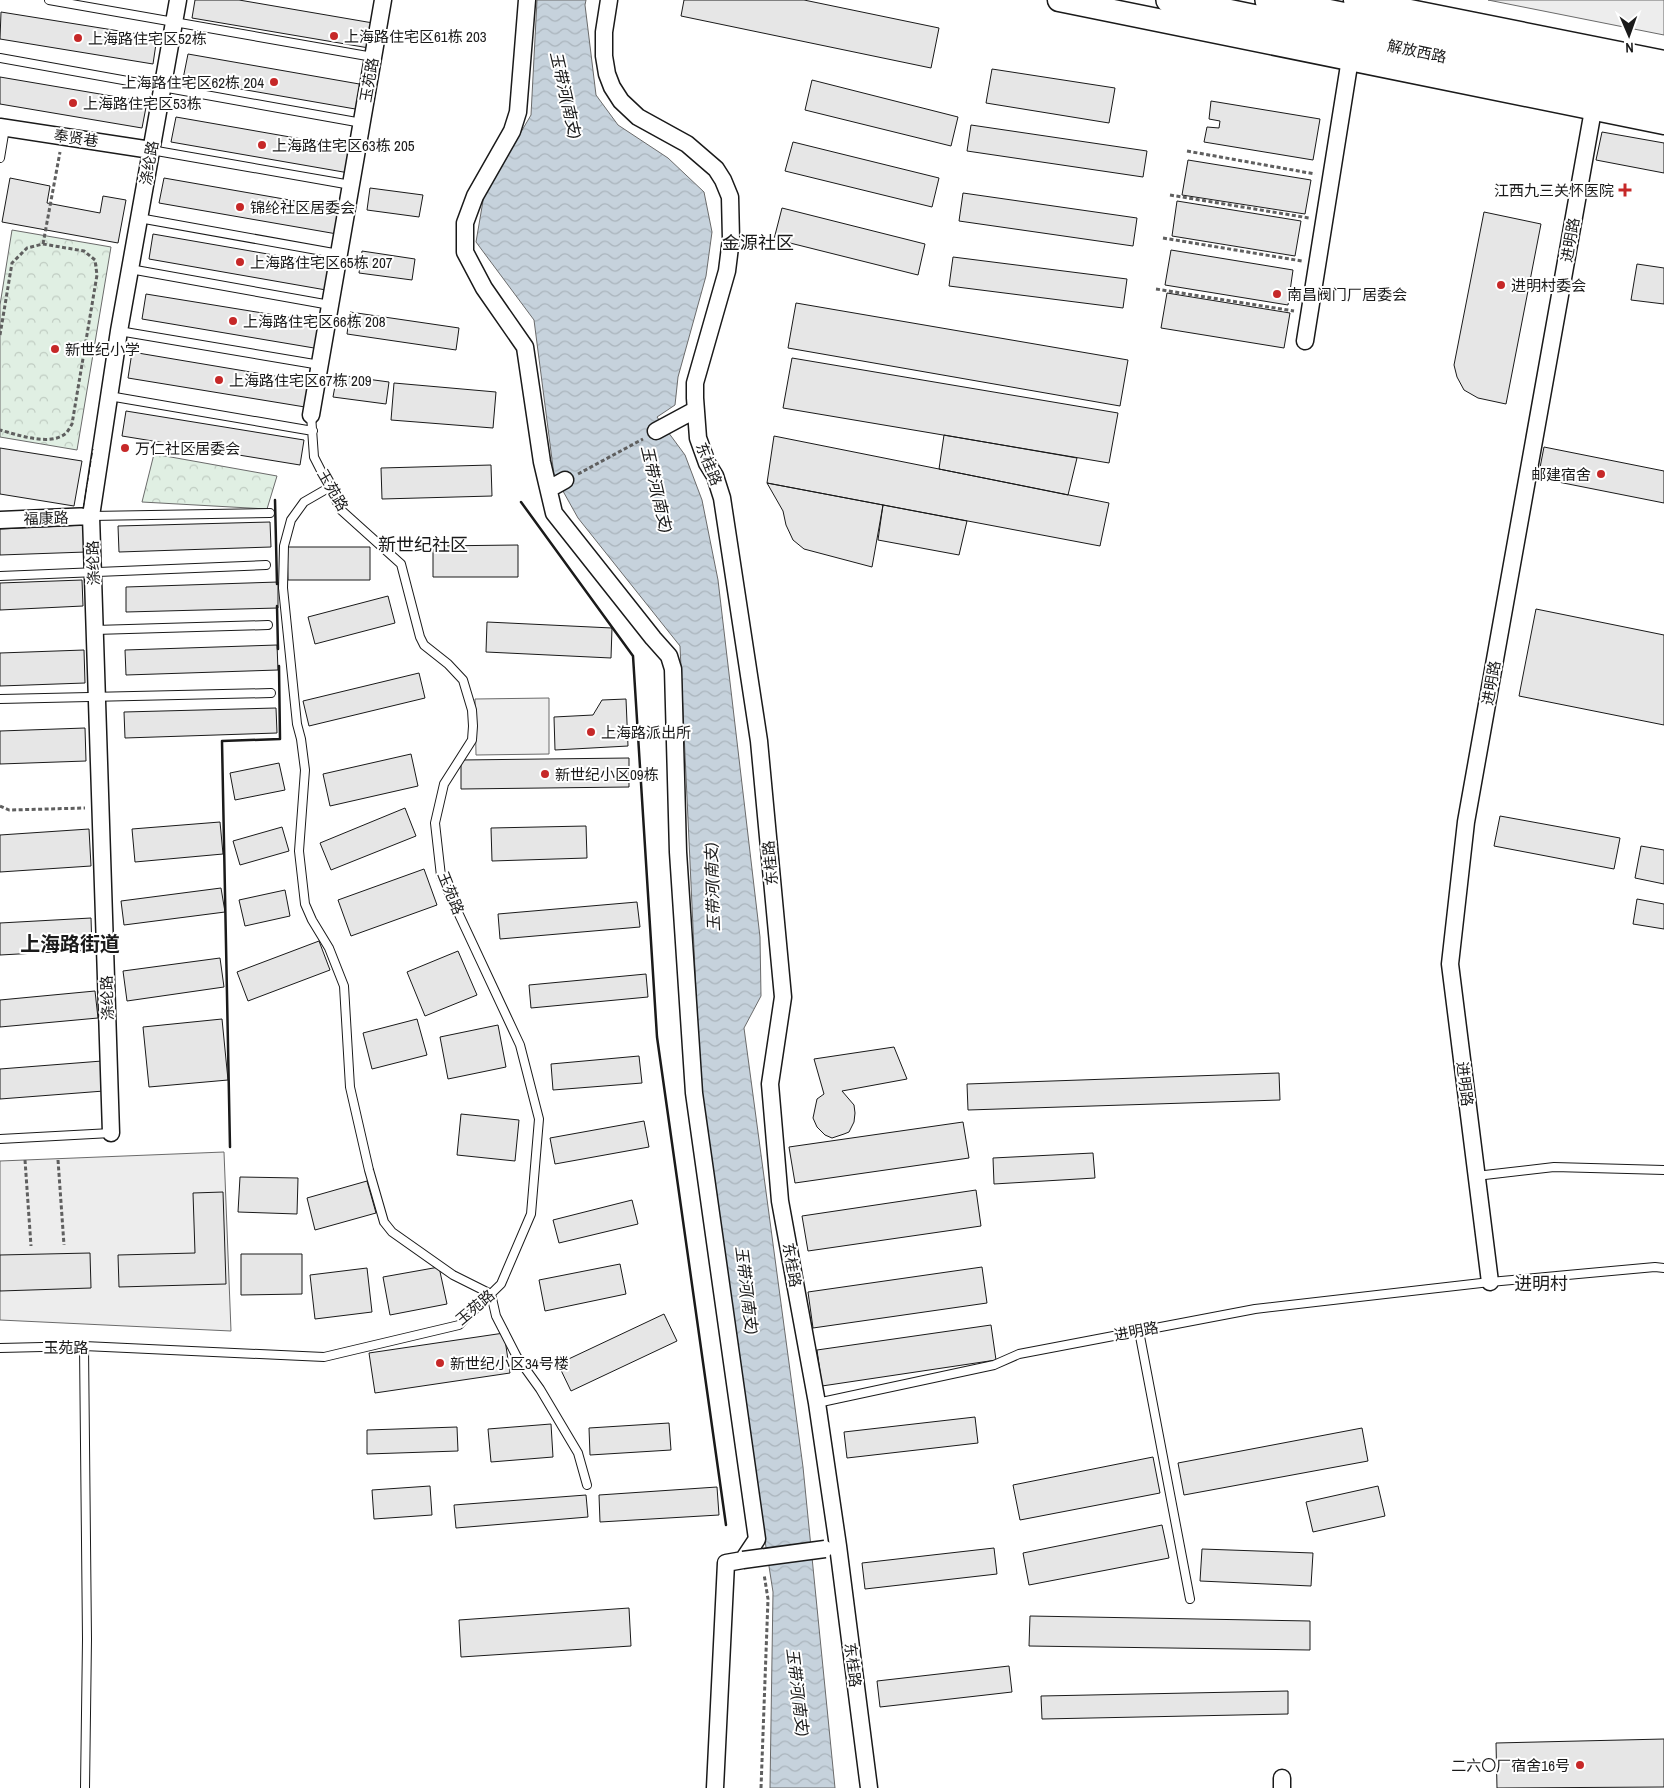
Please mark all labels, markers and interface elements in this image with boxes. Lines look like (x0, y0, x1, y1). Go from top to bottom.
north arrow (1604, 10, 1654, 60)
place label: 上海路住宅区61栋 203 (344, 26, 487, 47)
place label: 上海路住宅区52栋 (88, 28, 207, 49)
marker: 上海路住宅区61栋 203 (328, 30, 340, 42)
marker: 上海路住宅区52栋 (72, 32, 84, 44)
street label: 解放西路 (1385, 34, 1449, 68)
text: N (1625, 39, 1634, 57)
water label: 玉带河(南支) (545, 49, 587, 141)
street label: 玉苑路 (355, 56, 383, 104)
place label: 上海路住宅区62栋 204 (121, 72, 264, 93)
marker: 上海路住宅区62栋 204 (268, 76, 280, 88)
place label: 上海路住宅区53栋 (83, 93, 202, 114)
marker: 上海路住宅区53栋 (67, 97, 79, 109)
street label: 奉贤巷 (52, 124, 100, 152)
place label: 上海路住宅区63栋 205 (272, 135, 415, 156)
street label: 涤纶路 (135, 139, 163, 187)
marker: 上海路住宅区63栋 205 (256, 139, 268, 151)
place label: 江西九三关怀医院 (1494, 180, 1614, 201)
marker: 江西九三关怀医院 (1618, 183, 1632, 197)
place label: 锦纶社区居委会 (250, 197, 355, 218)
marker: 锦纶社区居委会 (234, 201, 246, 213)
street label: 进明路 (1556, 216, 1584, 264)
district label: 金源社区 (722, 230, 794, 255)
place label: 上海路住宅区65栋 207 (250, 252, 393, 273)
marker: 上海路住宅区65栋 207 (234, 256, 246, 268)
place label: 进明村委会 (1511, 275, 1586, 296)
marker: 进明村委会 (1495, 279, 1507, 291)
place label: 南昌阀门厂居委会 (1287, 284, 1407, 305)
marker: 南昌阀门厂居委会 (1271, 288, 1283, 300)
place label: 上海路住宅区66栋 208 (243, 311, 386, 332)
marker: 上海路住宅区66栋 208 (227, 315, 239, 327)
place label: 新世纪小学 (65, 339, 140, 360)
marker: 新世纪小学 (49, 343, 61, 355)
place label: 上海路住宅区67栋 209 (229, 370, 372, 391)
marker: 上海路住宅区67栋 209 (213, 374, 225, 386)
place label: 万仁社区居委会 (135, 438, 240, 459)
street label: 东桂路 (691, 439, 727, 489)
marker: 万仁社区居委会 (119, 442, 131, 454)
water label: 玉带河(南支) (636, 443, 678, 535)
place label: 邮建宿舍 (1531, 464, 1591, 485)
street label: 玉苑路 (313, 465, 353, 515)
marker: 邮建宿舍 (1595, 468, 1607, 480)
street label: 福康路 (23, 507, 69, 529)
district label: 新世纪社区 (378, 532, 468, 557)
street label: 涤纶路 (82, 540, 104, 586)
street label: 进明路 (1477, 659, 1505, 707)
place label: 上海路派出所 (601, 722, 691, 743)
marker: 上海路派出所 (585, 726, 597, 738)
place label: 新世纪小区09栋 (555, 764, 659, 785)
marker: 新世纪小区09栋 (539, 768, 551, 780)
street label: 东桂路 (758, 840, 782, 886)
water label: 玉带河(南支) (699, 842, 725, 932)
street label: 玉苑路 (433, 868, 469, 918)
district label: 上海路街道 (20, 930, 120, 957)
street label: 涤纶路 (96, 975, 118, 1021)
street label: 进明路 (1452, 1060, 1478, 1108)
street label: 东桂路 (778, 1241, 806, 1289)
water label: 玉带河(南支) (731, 1245, 763, 1335)
district label: 进明村 (1514, 1271, 1568, 1296)
street label: 玉苑路 (451, 1284, 499, 1330)
street label: 进明路 (1112, 1316, 1160, 1346)
street label: 玉苑路 (43, 1337, 89, 1358)
place label: 新世纪小区34号楼 (450, 1353, 569, 1374)
marker: 新世纪小区34号楼 (434, 1357, 446, 1369)
street label: 东桂路 (840, 1641, 866, 1689)
water label: 玉带河(南支) (782, 1647, 814, 1737)
place label: 二六〇厂宿舍16号 (1451, 1755, 1570, 1776)
marker: 二六〇厂宿舍16号 (1574, 1759, 1586, 1771)

